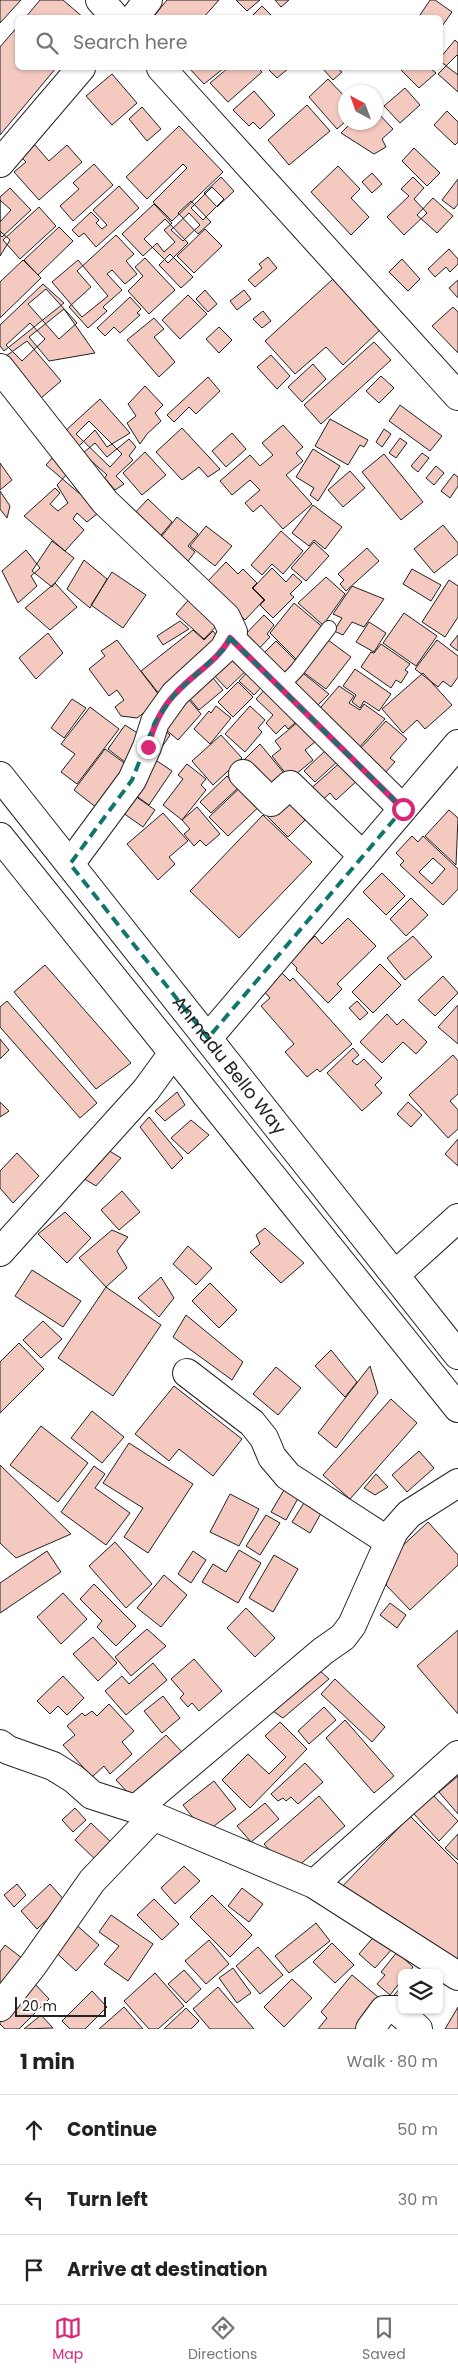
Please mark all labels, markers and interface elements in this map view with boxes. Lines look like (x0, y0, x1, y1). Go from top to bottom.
search box (15, 15, 443, 70)
icon: search (33, 29, 61, 57)
text: Search here (73, 29, 187, 56)
north arrow (338, 85, 383, 130)
route end (137, 736, 160, 759)
route start (392, 798, 415, 821)
street label: Ahmadu Bello Way (167, 991, 292, 1140)
map controls (398, 1969, 443, 2014)
button: layers (398, 1969, 443, 2014)
scale bar (15, 1994, 106, 2017)
text: 20 m (22, 1996, 57, 2016)
text: 1 min (20, 2047, 75, 2076)
text: Walk · 80 m (347, 2050, 438, 2073)
icon: ahead (20, 2116, 48, 2144)
text: Continue (67, 2116, 157, 2143)
text: 50 m (397, 2118, 438, 2141)
icon: left (20, 2186, 48, 2214)
text: Turn left (67, 2186, 148, 2213)
text: 30 m (398, 2188, 438, 2211)
icon: arrive (20, 2256, 48, 2284)
text: Arrive at destination (67, 2256, 268, 2283)
tab: Map (52, 2314, 83, 2365)
tab: Directions (188, 2314, 257, 2365)
tab: Saved (362, 2314, 406, 2365)

